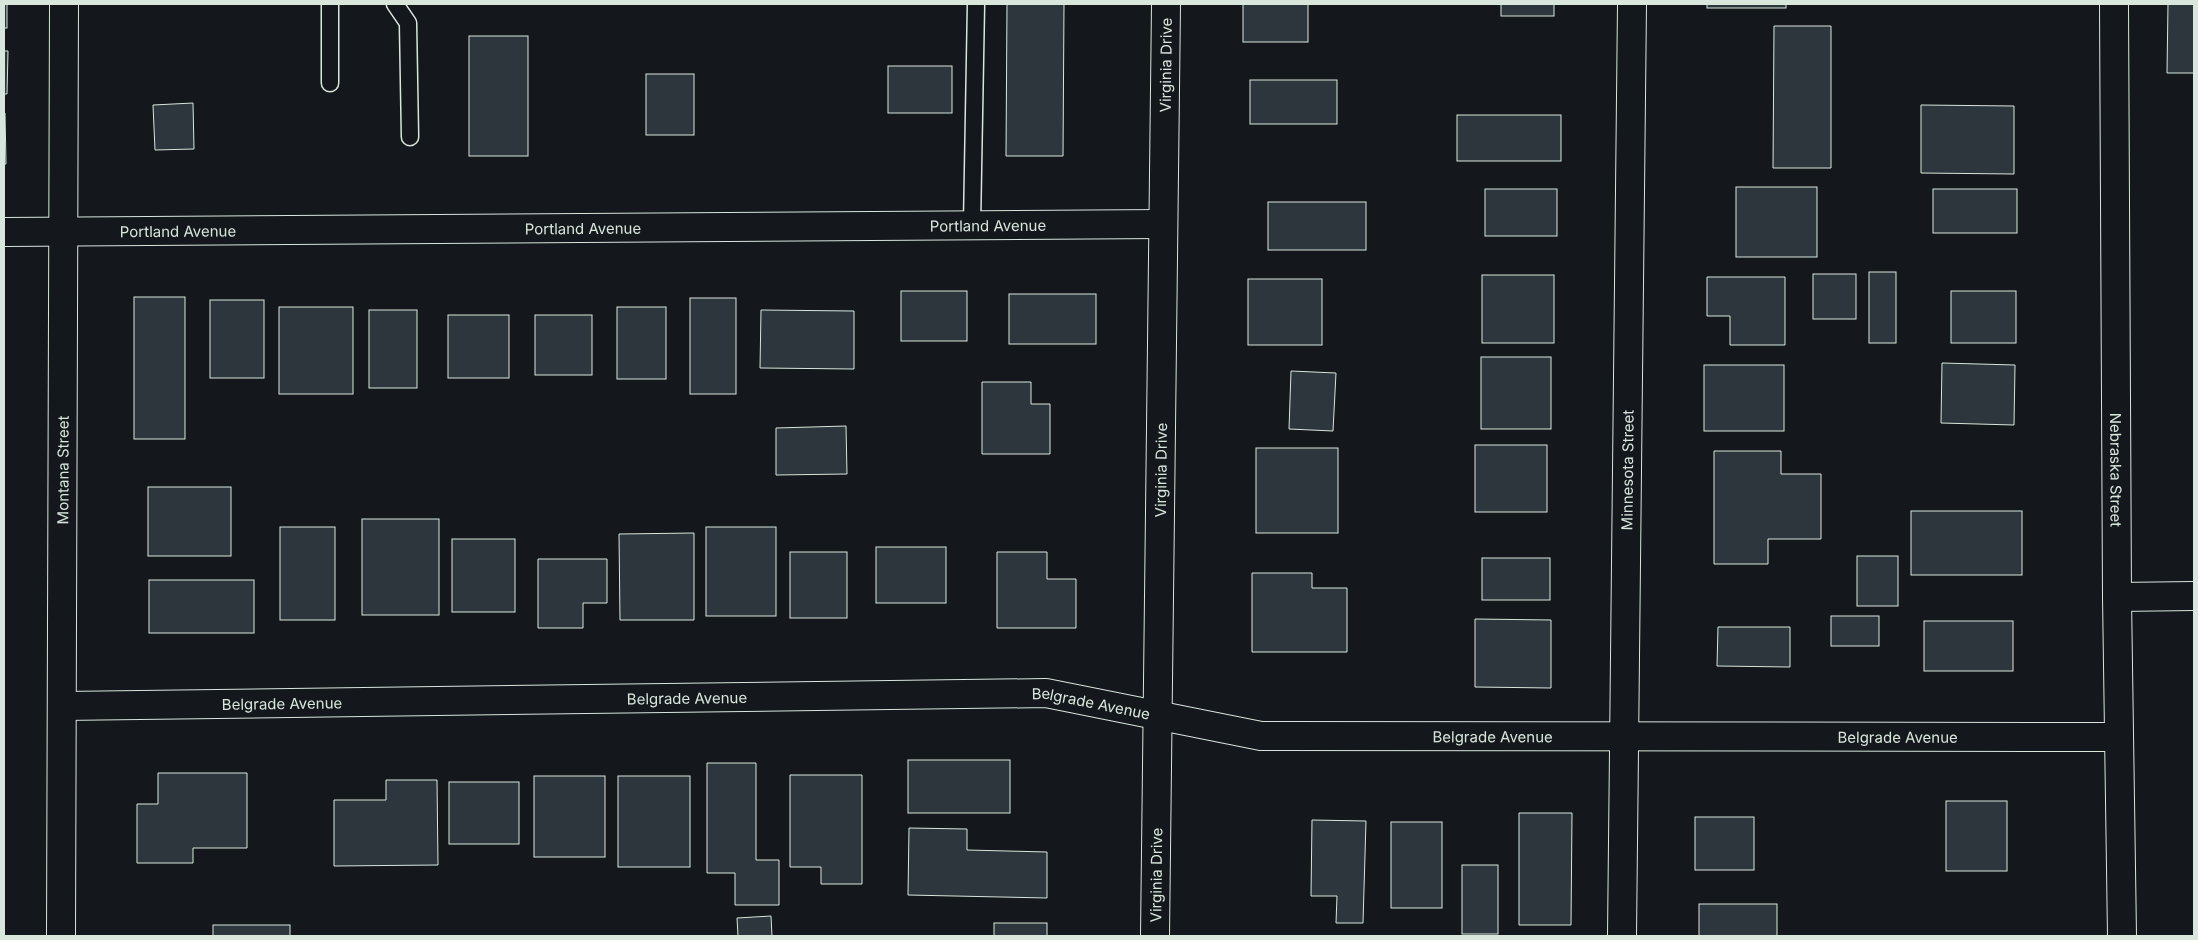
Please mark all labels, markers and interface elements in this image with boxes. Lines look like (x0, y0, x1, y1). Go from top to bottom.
street label: Virginia Drive (1155, 18, 1175, 113)
street label: Portland Avenue (930, 215, 1046, 235)
street label: Portland Avenue (525, 218, 641, 238)
street label: Portland Avenue (120, 221, 236, 241)
street label: Minnesota Street (1617, 410, 1637, 530)
street label: Nebraska Street (2107, 413, 2126, 527)
street label: Montana Street (53, 416, 72, 524)
street label: Virginia Drive (1150, 423, 1171, 517)
street label: Belgrade Avenue (1032, 683, 1152, 723)
street label: Belgrade Avenue (627, 687, 747, 708)
street label: Belgrade Avenue (222, 693, 342, 713)
street label: Belgrade Avenue (1432, 727, 1553, 746)
street label: Belgrade Avenue (1837, 727, 1958, 746)
street label: Virginia Drive (1146, 828, 1166, 922)

